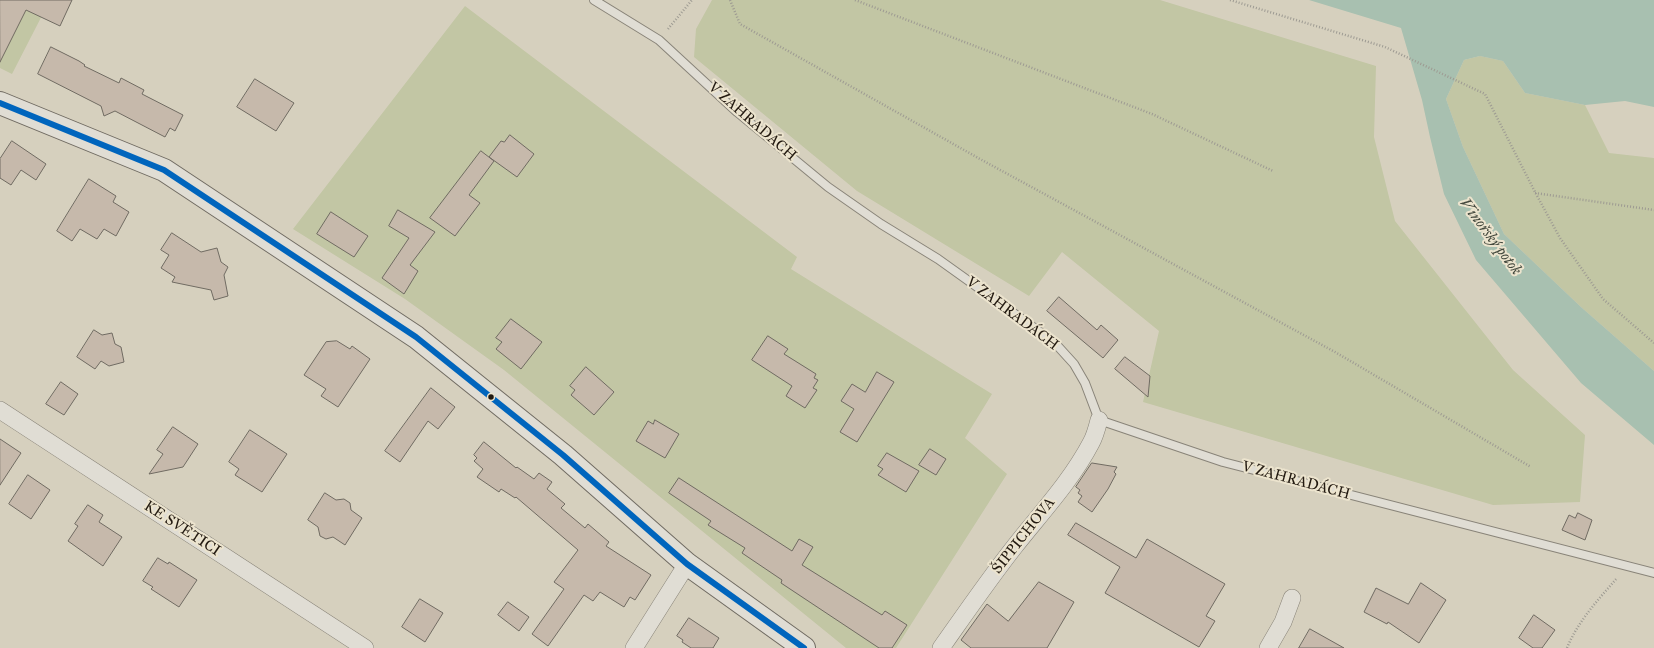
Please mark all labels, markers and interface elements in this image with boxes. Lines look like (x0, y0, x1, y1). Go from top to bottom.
street label: V ZAHRADÁCH (704, 79, 800, 165)
water label: Vinořský potok (1455, 195, 1525, 279)
street label: V ZAHRADÁCH (962, 273, 1062, 355)
unlabelled marker (486, 392, 496, 402)
street label: V ZAHRADÁCH (1240, 458, 1352, 504)
street label: ŠIPPICHOVA (989, 494, 1059, 578)
street label: KE SVĚTICI (140, 498, 224, 560)

